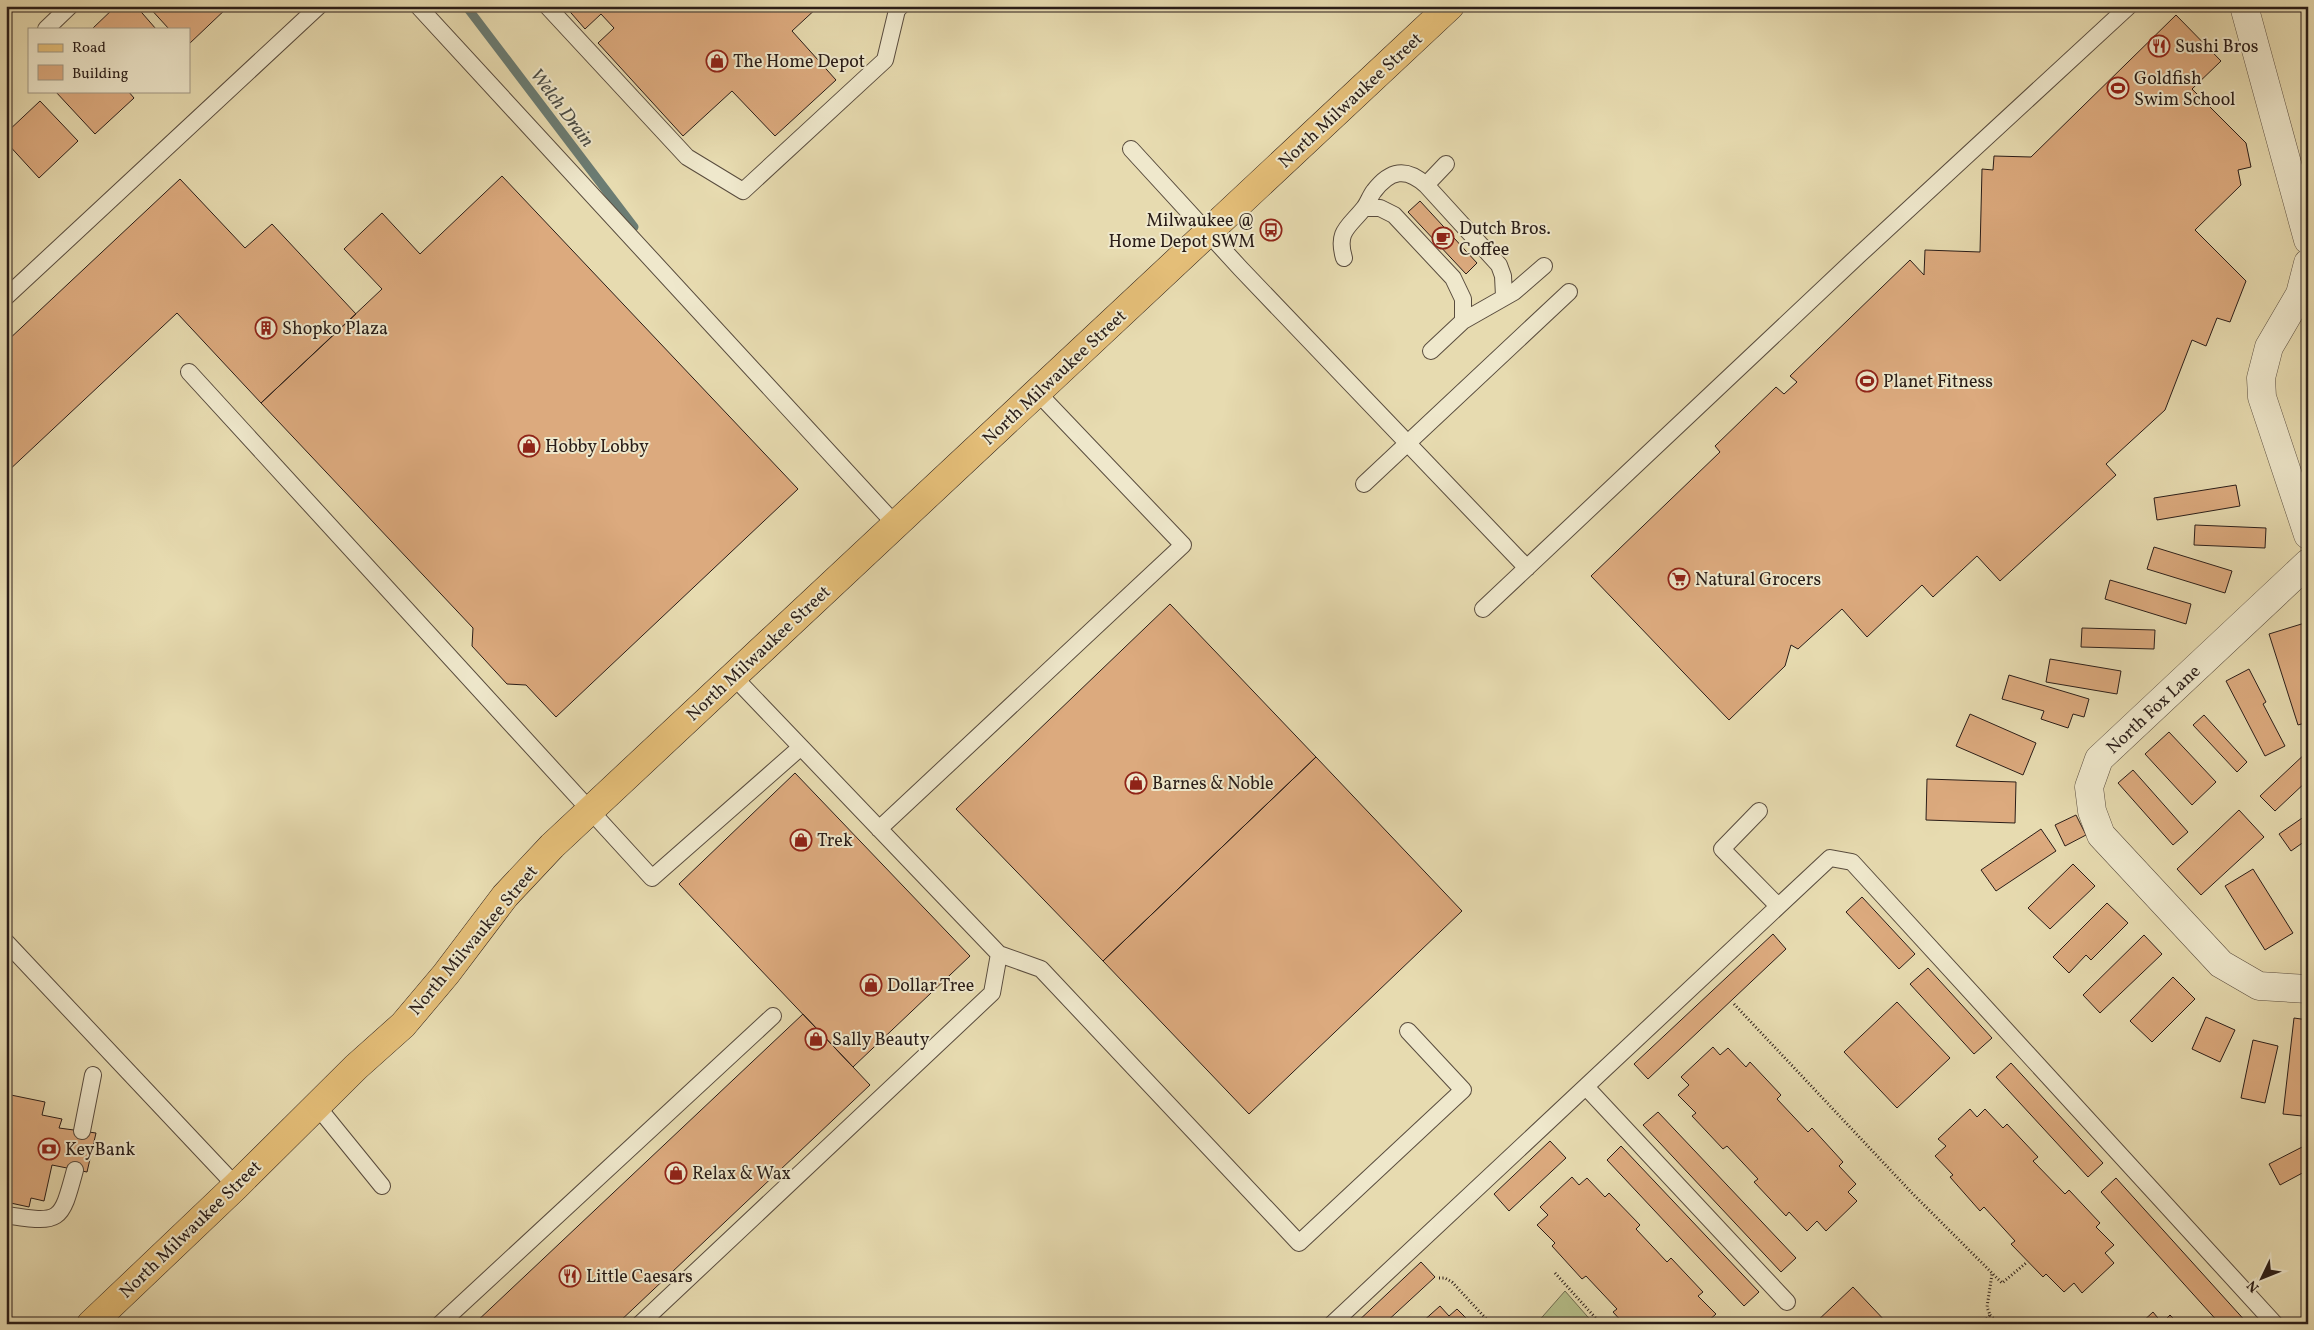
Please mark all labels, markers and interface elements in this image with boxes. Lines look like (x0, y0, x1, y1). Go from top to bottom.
street label: North Milwaukee Street (1273, 27, 1429, 175)
legend (28, 28, 190, 92)
restaurant icon: Sushi Bros (2147, 34, 2171, 58)
place label: Sushi Bros (2175, 35, 2259, 60)
text: Road (72, 38, 106, 59)
shop icon: The Home Depot (705, 49, 729, 73)
place label: The Home Depot (733, 50, 865, 75)
water label: Welch Drain (523, 63, 600, 153)
text: Building (72, 64, 129, 85)
place label: Goldfish Swim School (2134, 67, 2235, 113)
sports icon: Goldfish Swim School (2106, 76, 2130, 100)
place label: Milwaukee @ Home Depot SWM (1108, 209, 1255, 255)
place label: Dutch Bros. Coffee (1459, 217, 1551, 263)
bus stop icon: Milwaukee @ Home Depot SWM (1259, 218, 1283, 242)
cafe icon: Dutch Bros. Coffee (1431, 226, 1455, 250)
street label: North Milwaukee Street (977, 304, 1133, 452)
building icon: Shopko Plaza (254, 316, 278, 340)
place label: Shopko Plaza (282, 317, 388, 342)
sports icon: Planet Fitness (1855, 369, 1879, 393)
place label: Planet Fitness (1883, 370, 1993, 395)
shop icon: Hobby Lobby (517, 434, 541, 458)
place label: Hobby Lobby (545, 435, 649, 460)
supermarket icon: Natural Grocers (1667, 567, 1691, 591)
place label: Natural Grocers (1695, 568, 1821, 593)
street label: North Milwaukee Street (681, 580, 837, 728)
street label: North Fox Lane (2101, 660, 2207, 760)
shop icon: Barnes & Noble (1124, 771, 1148, 795)
place label: Barnes & Noble (1152, 772, 1274, 797)
shop icon: Trek (789, 828, 813, 852)
place label: Trek (817, 829, 853, 854)
street label: North Milwaukee Street (404, 860, 545, 1021)
shop icon: Dollar Tree (859, 973, 883, 997)
place label: Dollar Tree (887, 974, 974, 999)
shop icon: Sally Beauty (804, 1027, 828, 1051)
place label: Sally Beauty (832, 1028, 930, 1053)
bank icon: KeyBank (37, 1137, 61, 1161)
place label: KeyBank (65, 1138, 135, 1163)
street label: North Milwaukee Street (114, 1155, 268, 1305)
shop icon: Relax & Wax (664, 1161, 688, 1185)
place label: Relax & Wax (692, 1162, 791, 1187)
north arrow (2236, 1252, 2286, 1302)
restaurant icon: Little Caesars (558, 1264, 582, 1288)
place label: Little Caesars (586, 1265, 693, 1290)
text: N (2243, 1276, 2264, 1296)

